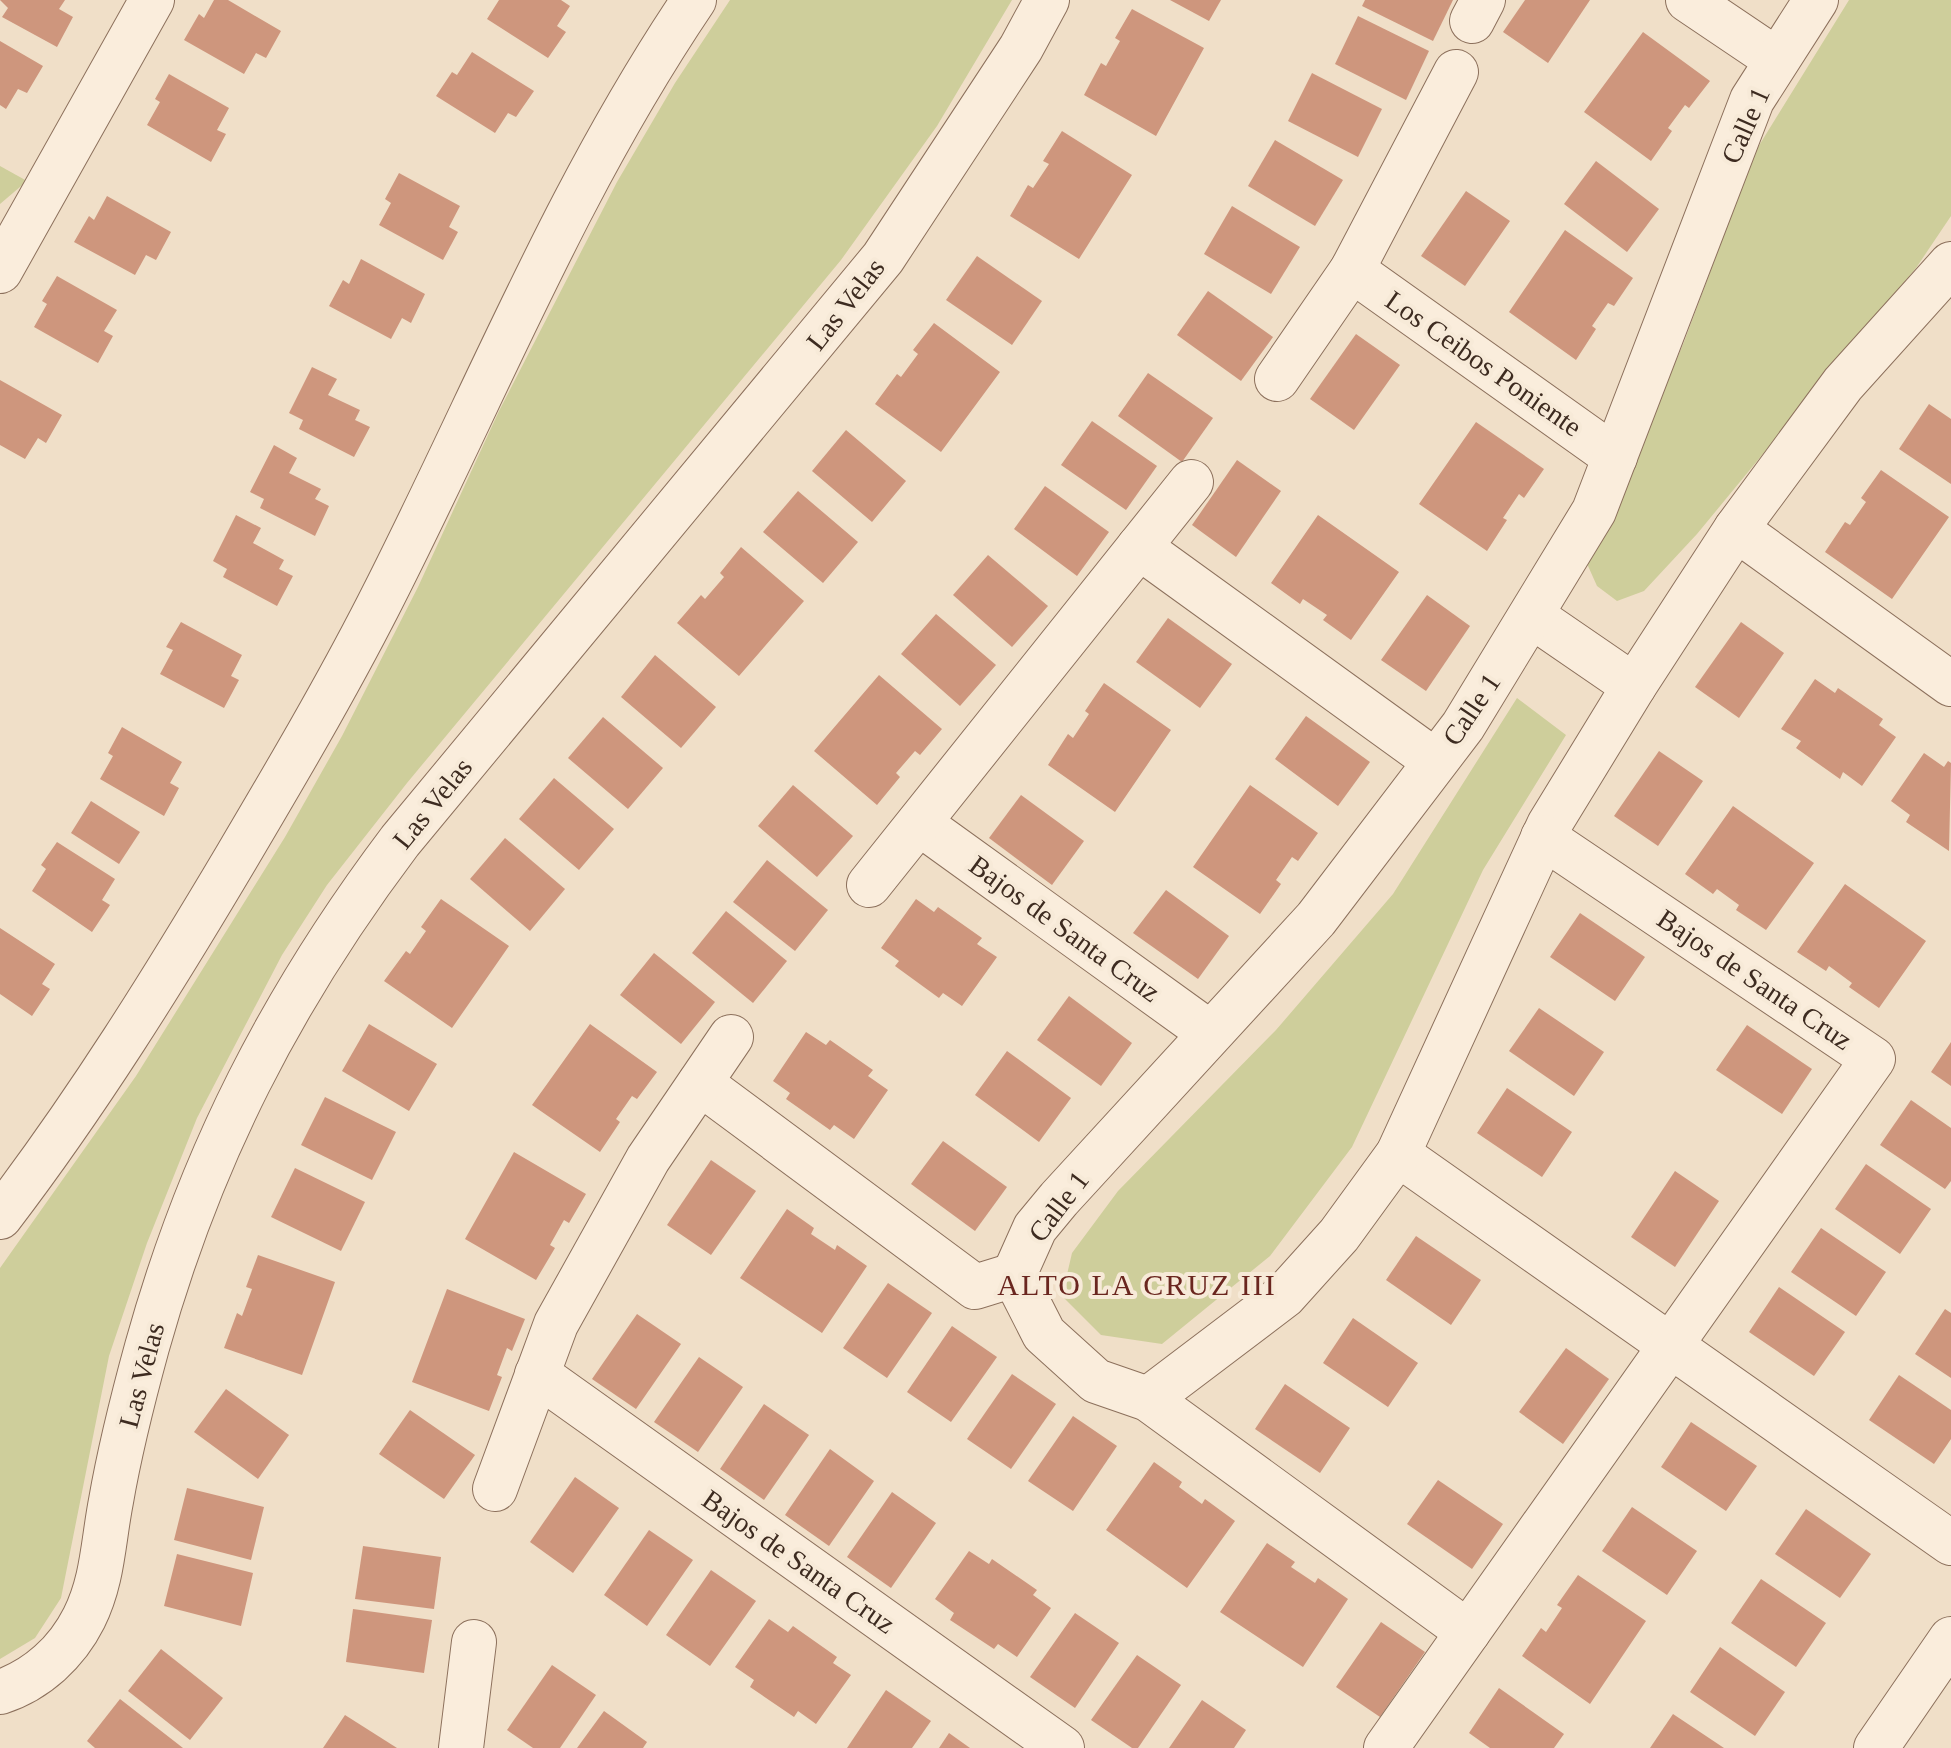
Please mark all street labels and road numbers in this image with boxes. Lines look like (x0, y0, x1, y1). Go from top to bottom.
street label: Calle 1 (1715, 82, 1776, 168)
street label: Las Velas (800, 252, 891, 356)
street label: Los Ceibos Poniente (1380, 284, 1588, 443)
street label: Calle 1 (1436, 667, 1507, 751)
street label: Las Velas (386, 752, 478, 855)
street label: Bajos de Santa Cruz (963, 849, 1166, 1008)
street label: Bajos de Santa Cruz (1652, 903, 1858, 1056)
street label: Calle 1 (1022, 1165, 1095, 1248)
street label: Las Velas (113, 1319, 170, 1431)
street label: Bajos de Santa Cruz (697, 1483, 901, 1639)

